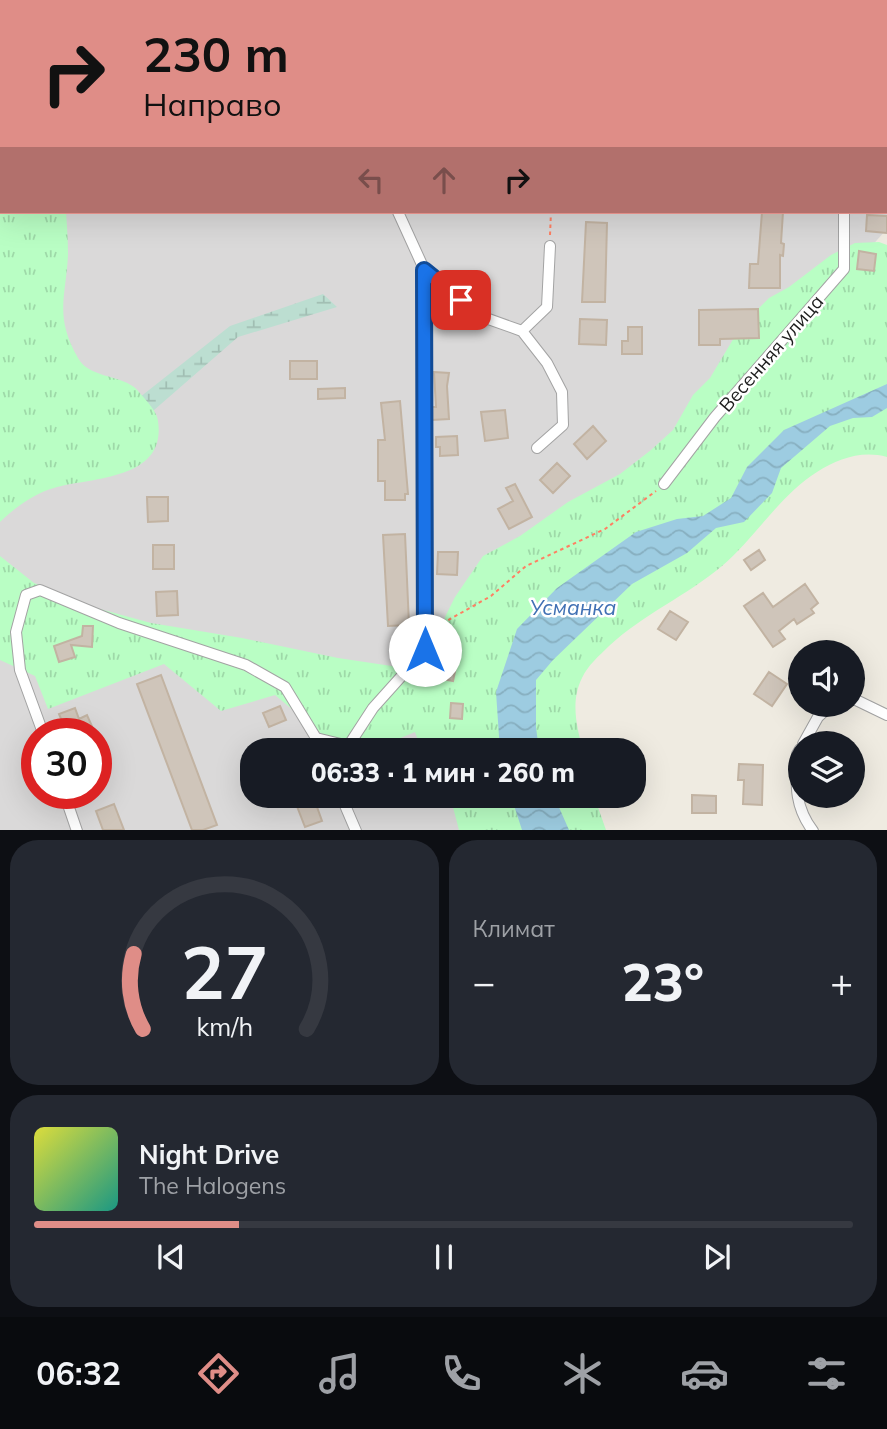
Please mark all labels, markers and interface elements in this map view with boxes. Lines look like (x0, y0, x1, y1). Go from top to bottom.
text: 230 m (143, 23, 289, 84)
icon: right (28, 28, 119, 119)
text: Направо (143, 84, 282, 124)
icon: left (352, 161, 390, 199)
icon: ahead (425, 161, 463, 199)
icon: right (498, 161, 536, 199)
pin (431, 270, 491, 330)
icon: arrive (442, 281, 480, 319)
street label: Весенняя улица (714, 289, 828, 417)
water label: Усманка (530, 594, 617, 620)
position arrow (388, 613, 462, 687)
map controls (788, 640, 865, 808)
button: sound (788, 640, 865, 717)
speed limit sign: 30 (21, 718, 112, 809)
button: layers (788, 731, 865, 808)
text: 06:33 · 1 мин · 260 m (311, 756, 575, 789)
text: Климат (473, 914, 555, 943)
text: 27 (181, 926, 268, 1017)
text: 23° (622, 949, 704, 1014)
text: − (473, 958, 495, 1006)
text: + (830, 958, 853, 1006)
text: km/h (196, 1010, 253, 1041)
text: Night Drive (139, 1138, 279, 1171)
text: The Halogens (139, 1171, 286, 1200)
icon: previous (152, 1238, 190, 1276)
icon: pause (425, 1238, 463, 1276)
icon: next (698, 1238, 736, 1276)
icon: directions (194, 1349, 243, 1398)
icon: music (315, 1349, 364, 1398)
icon: phone (437, 1349, 486, 1398)
icon: climate (558, 1349, 607, 1398)
icon: car (680, 1349, 729, 1398)
icon: filters (802, 1349, 851, 1398)
text: 06:32 (36, 1353, 121, 1393)

